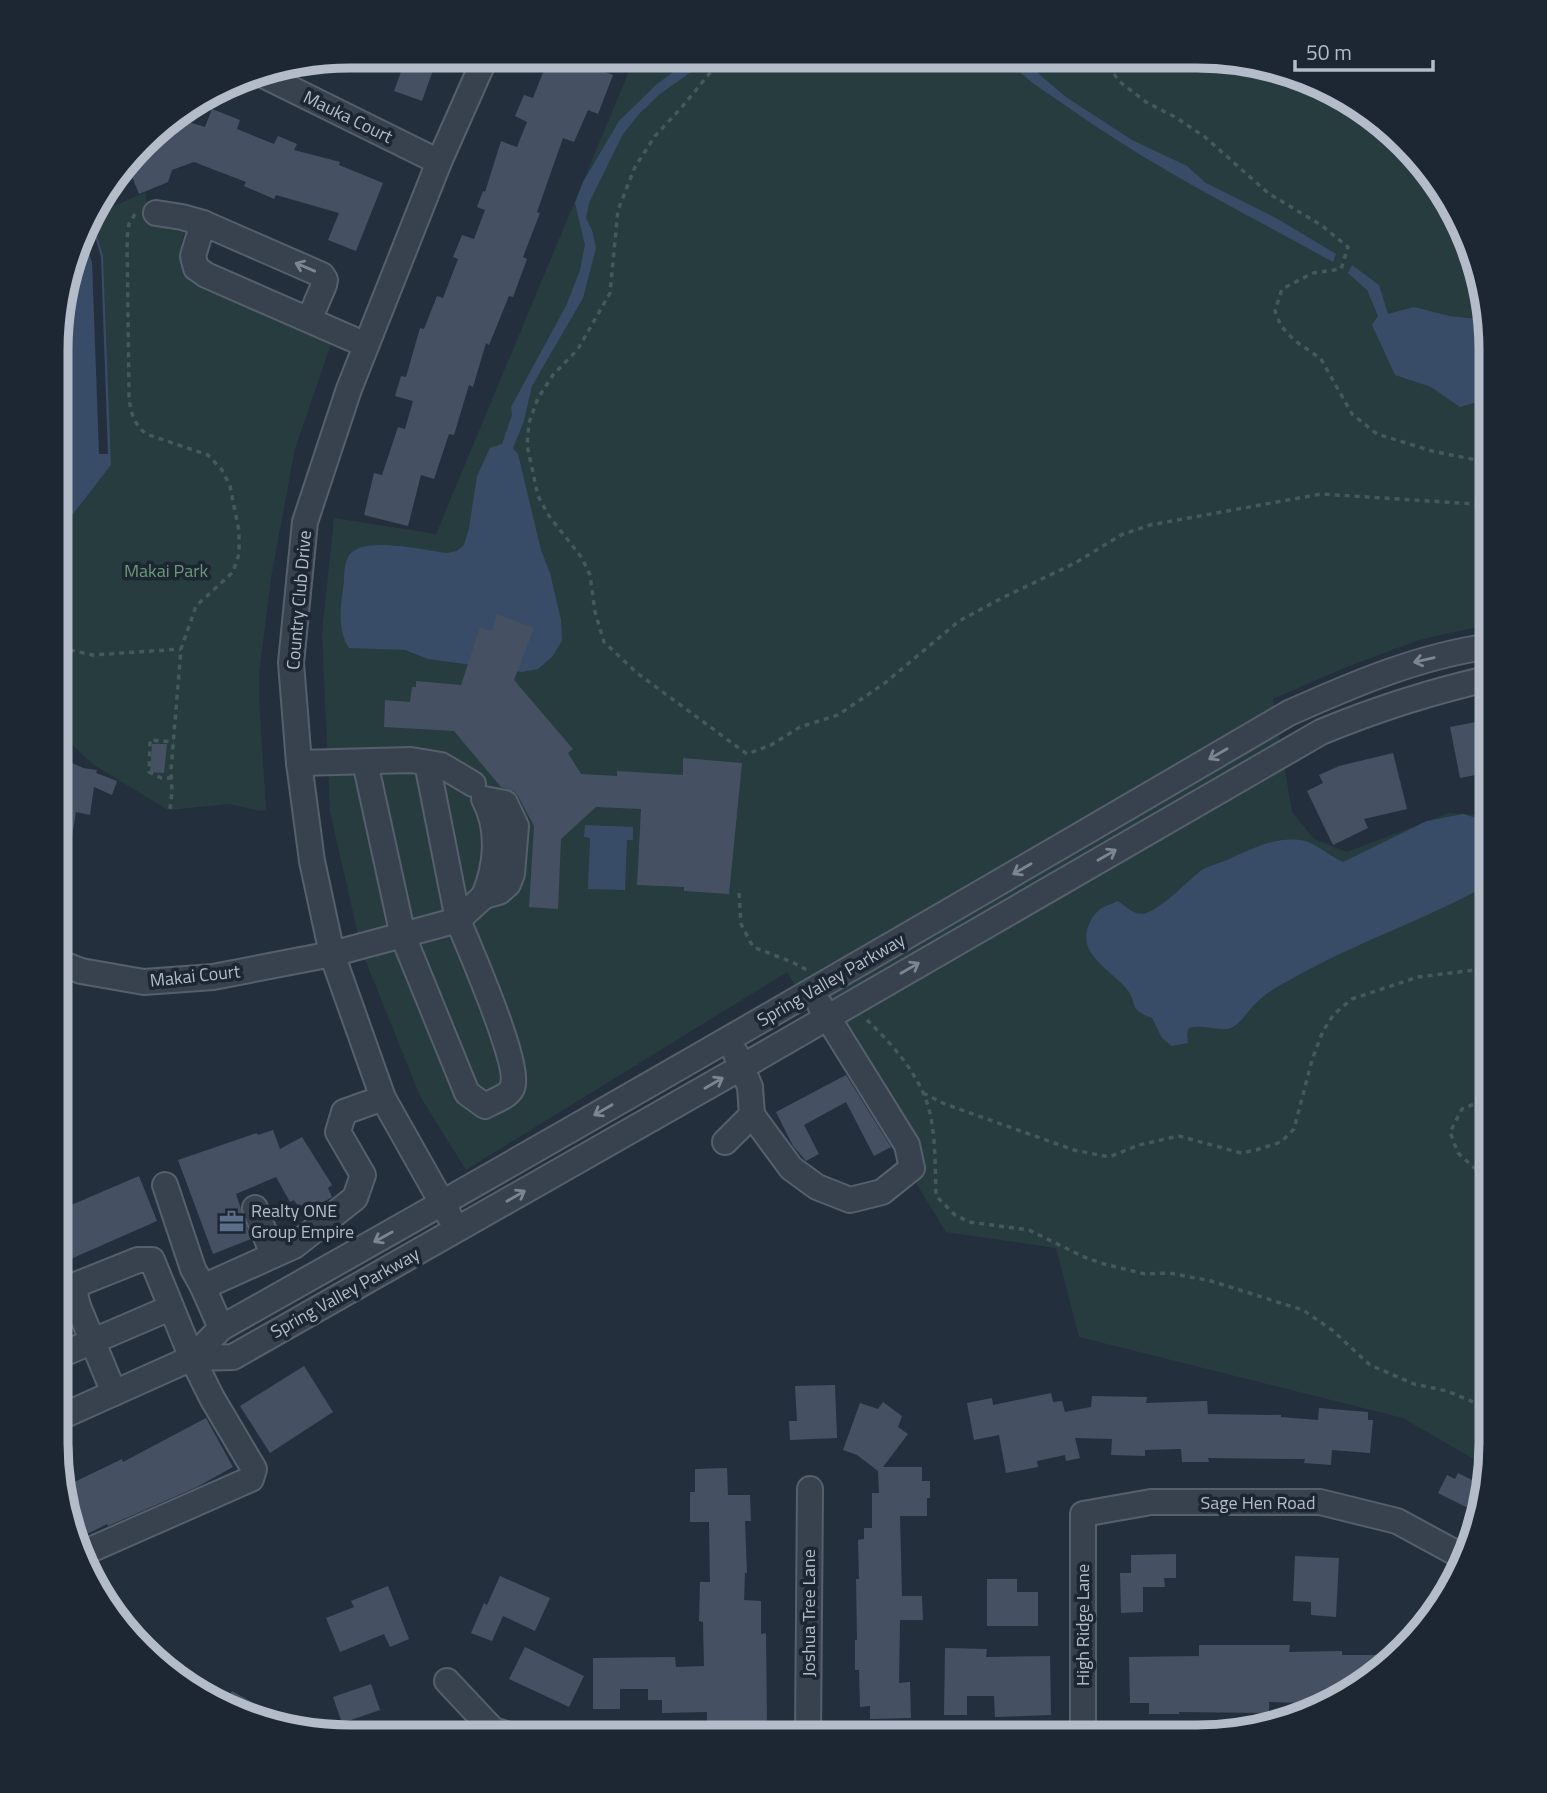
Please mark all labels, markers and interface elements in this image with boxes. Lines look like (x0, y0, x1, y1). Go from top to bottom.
scale bar (1295, 28, 1433, 72)
text: 50 m (1306, 36, 1352, 68)
street label: Mauka Court (299, 83, 398, 150)
one-way arrow (295, 259, 316, 272)
street label: Country Club Drive (279, 529, 318, 671)
park label: Makai Park (124, 557, 208, 584)
one-way arrow (1413, 654, 1436, 668)
one-way arrow (1208, 748, 1228, 762)
one-way arrow (1097, 848, 1117, 862)
one-way arrow (1012, 863, 1032, 877)
street label: Spring Valley Parkway (752, 926, 910, 1033)
street label: Makai Court (148, 957, 242, 994)
one-way arrow (899, 961, 920, 974)
one-way arrow (703, 1076, 723, 1090)
one-way arrow (594, 1103, 614, 1117)
one-way arrow (505, 1189, 526, 1202)
place label: Realty ONE Group Empire (251, 1197, 354, 1245)
office icon: Realty ONE Group Empire (217, 1207, 245, 1235)
one-way arrow (373, 1230, 393, 1244)
street label: Spring Valley Parkway (265, 1240, 425, 1345)
street label: Sage Hen Road (1201, 1489, 1315, 1516)
street label: Joshua Tree Lane (795, 1549, 822, 1677)
street label: High Ridge Lane (1069, 1564, 1096, 1686)

